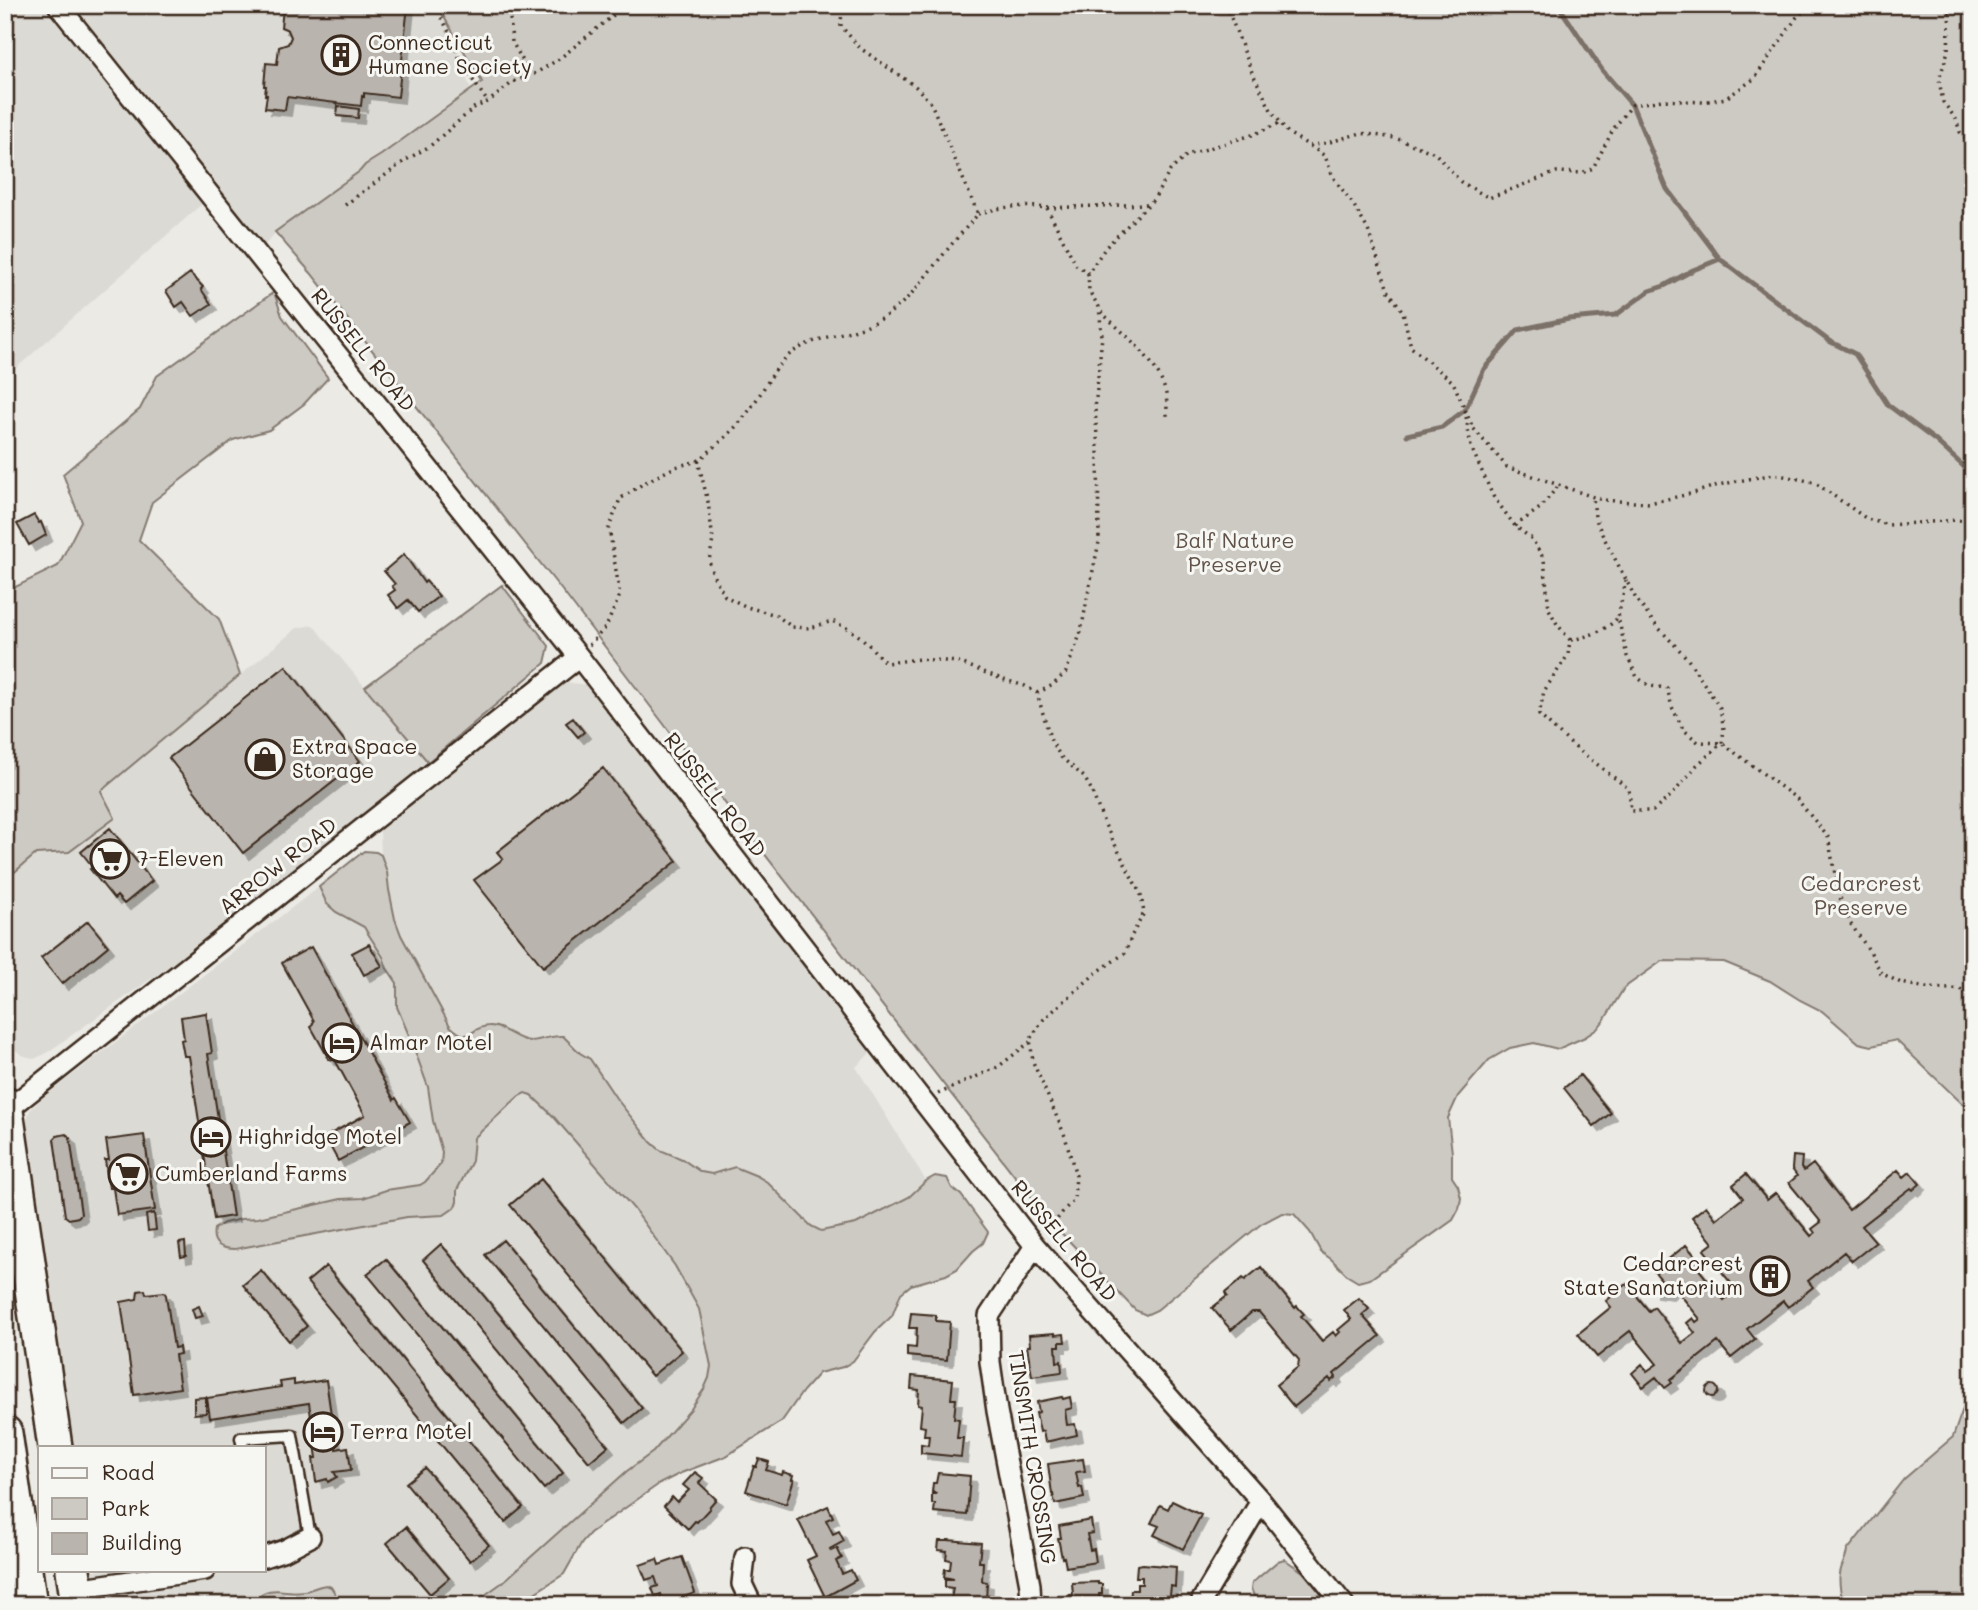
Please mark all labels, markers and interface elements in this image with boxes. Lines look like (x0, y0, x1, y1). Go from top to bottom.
place label: Connecticut Humane Society (368, 28, 532, 79)
building icon: Connecticut Humane Society (320, 34, 362, 76)
street label: RUSSELL ROAD (306, 282, 422, 416)
park label: Balf Nature Preserve (1175, 526, 1295, 577)
street label: RUSSELL ROAD (659, 726, 773, 862)
place label: Extra Space Storage (292, 732, 418, 783)
shop icon: Extra Space Storage (244, 738, 286, 780)
street label: ARROW ROAD (213, 810, 341, 919)
supermarket icon: 7-Eleven (89, 838, 131, 880)
place label: 7-Eleven (137, 844, 224, 871)
park label: Cedarcrest Preserve (1801, 869, 1921, 920)
hotel icon: Almar Motel (321, 1022, 363, 1064)
place label: Almar Motel (369, 1028, 493, 1055)
hotel icon: Highridge Motel (190, 1116, 232, 1158)
place label: Highridge Motel (238, 1122, 402, 1149)
supermarket icon: Cumberland Farms (107, 1153, 149, 1195)
place label: Cumberland Farms (155, 1159, 347, 1186)
street label: RUSSELL ROAD (1006, 1174, 1124, 1307)
place label: Cedarcrest State Sanatorium (1563, 1249, 1743, 1300)
building icon: Cedarcrest State Sanatorium (1749, 1255, 1791, 1297)
street label: TINSMITH CROSSING (1003, 1348, 1064, 1566)
hotel icon: Terra Motel (302, 1411, 344, 1453)
place label: Terra Motel (350, 1417, 472, 1444)
legend (38, 1446, 266, 1572)
text: Road (102, 1458, 154, 1485)
text: Park (102, 1494, 150, 1521)
text: Building (102, 1528, 182, 1555)

